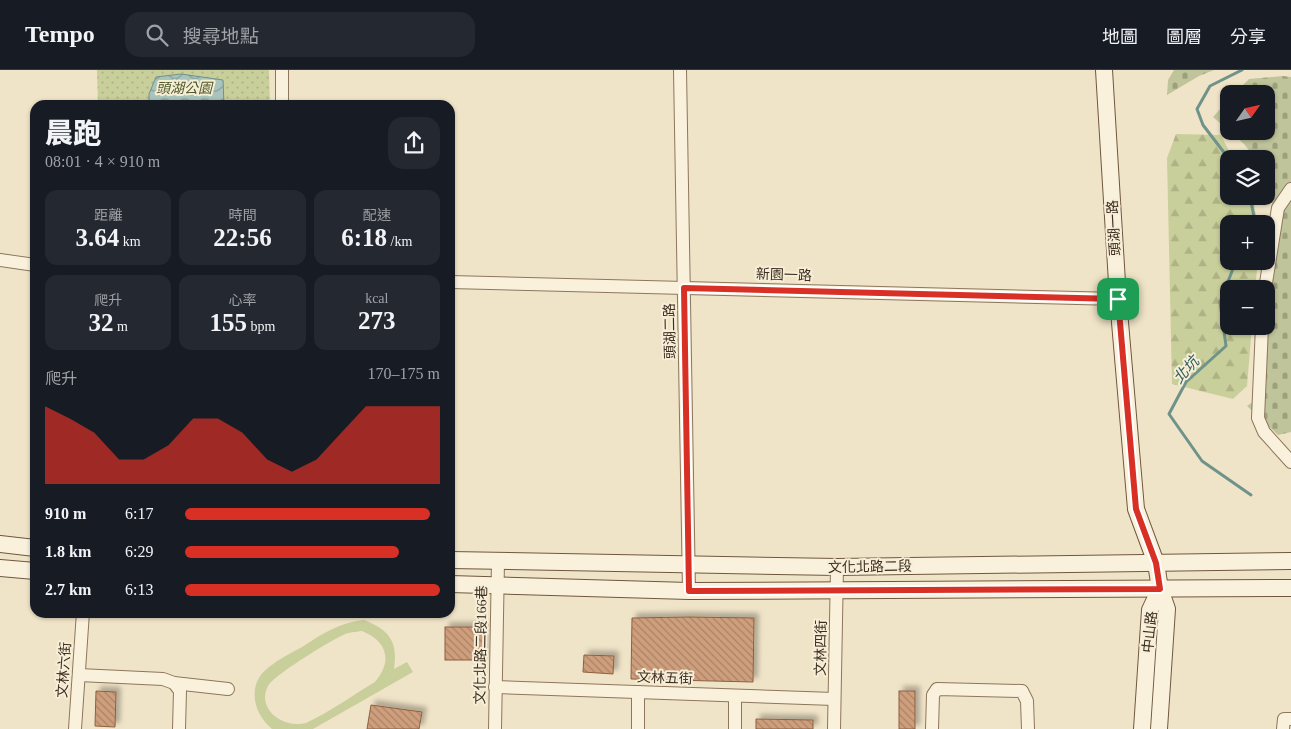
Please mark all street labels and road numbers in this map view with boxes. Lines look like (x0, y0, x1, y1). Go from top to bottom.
street label: 頭湖一路 (1105, 200, 1123, 256)
street label: 新園一路 (756, 267, 812, 283)
street label: 頭湖二路 (662, 303, 678, 359)
street label: 文化北路二段 (828, 558, 912, 575)
street label: 文化北路二段166巷 (471, 585, 490, 705)
street label: 中山路 (1140, 610, 1160, 654)
street label: 文林四街 (813, 620, 829, 676)
street label: 文林六街 (55, 642, 73, 698)
street label: 文林五街 (637, 670, 693, 686)

